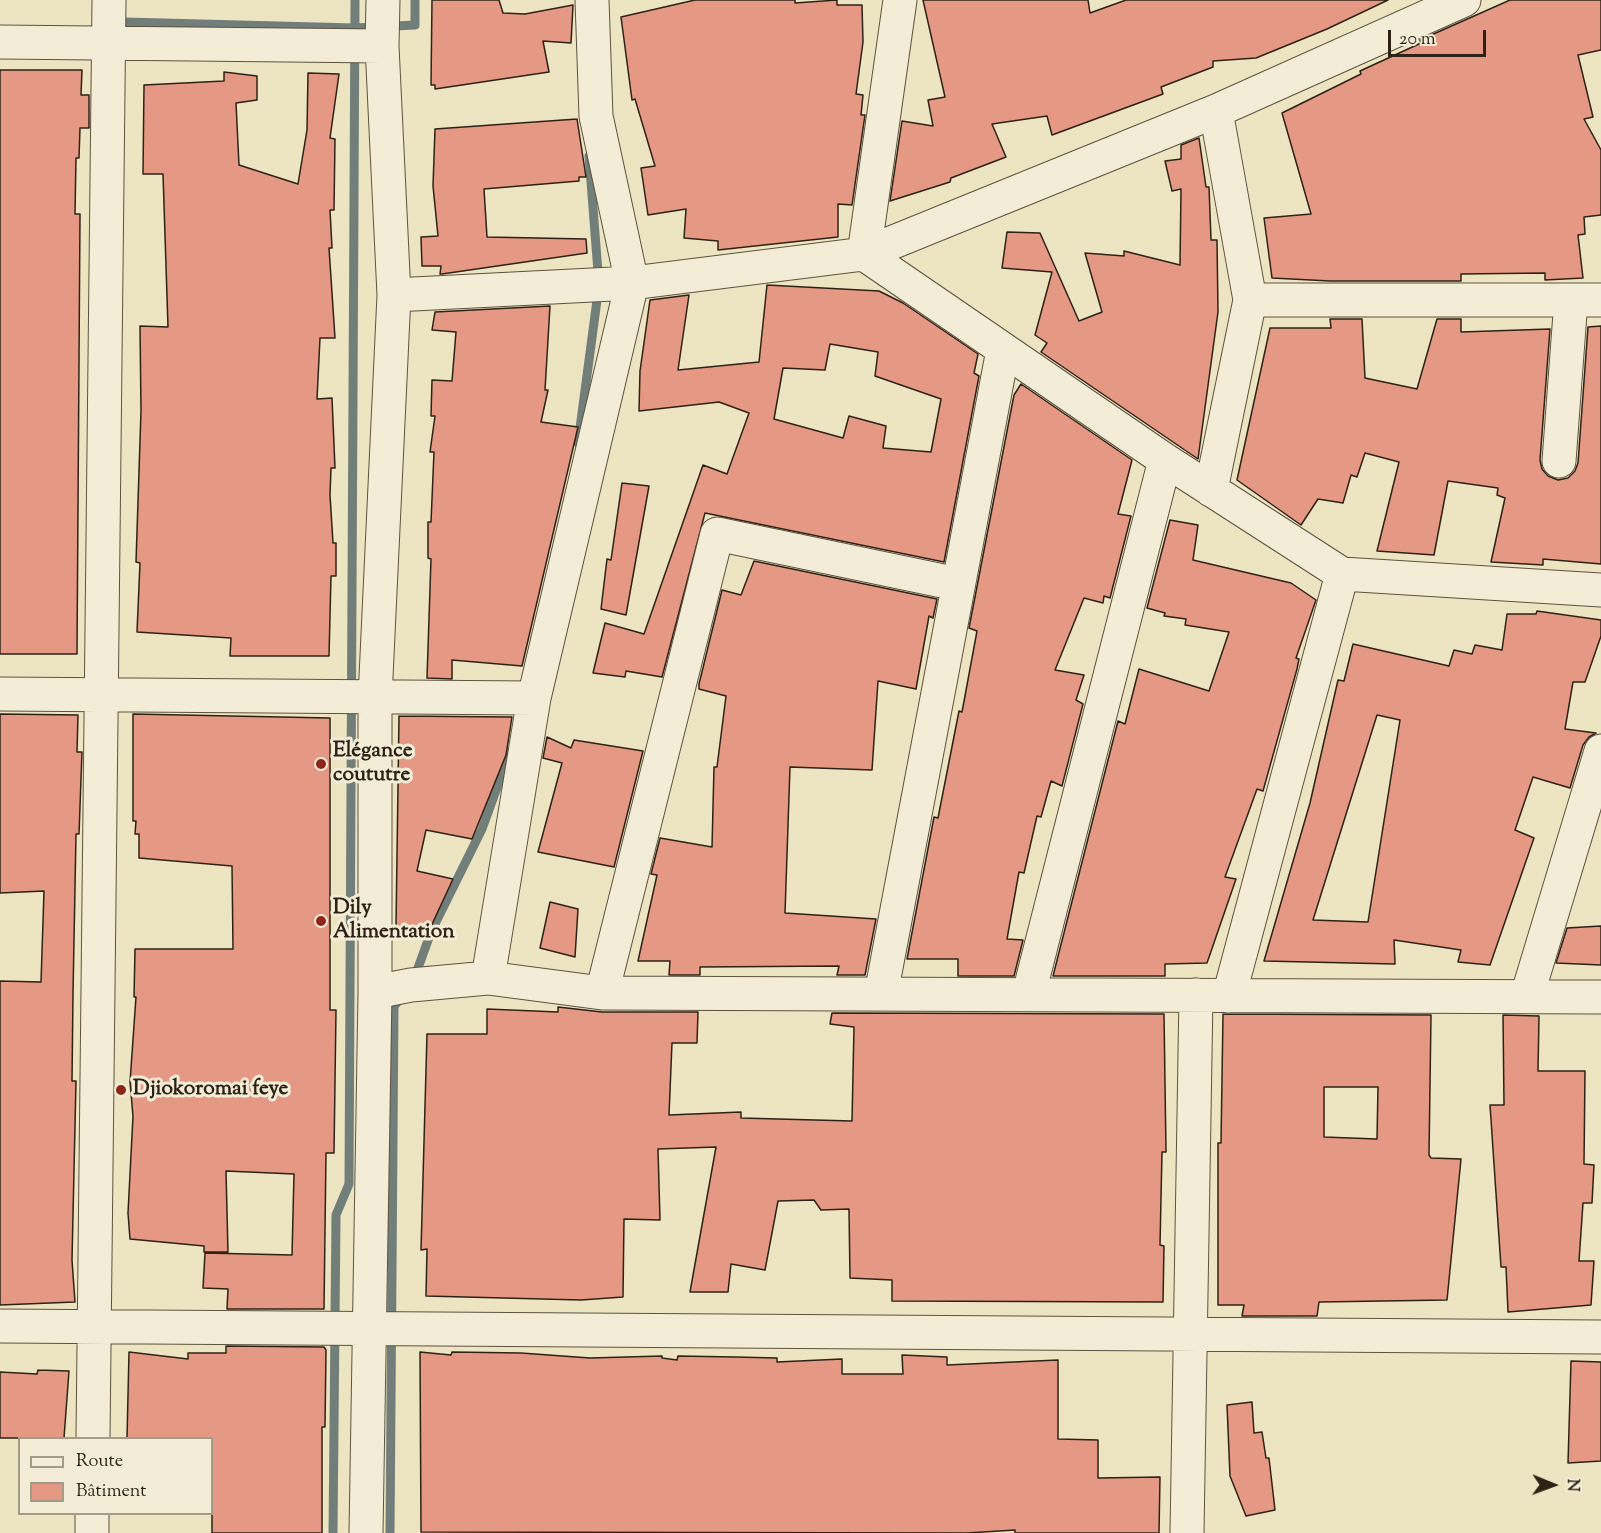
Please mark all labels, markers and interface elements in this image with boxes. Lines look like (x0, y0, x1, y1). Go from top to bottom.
scale bar (1391, 18, 1488, 56)
text: 20 m (1399, 27, 1436, 53)
place label: Elégance coututre (333, 739, 413, 789)
marker: Elégance coututre (314, 757, 328, 771)
place label: Dily Alimentation (333, 896, 455, 946)
marker: Dily Alimentation (314, 914, 328, 928)
place label: Djiokoromai feye (133, 1077, 288, 1103)
marker: Djiokoromai feye (114, 1083, 128, 1097)
legend (18, 1437, 213, 1515)
text: Route (76, 1449, 123, 1475)
north arrow (1523, 1455, 1583, 1515)
text: Bâtiment (76, 1479, 146, 1505)
text: N (1560, 1479, 1583, 1492)

